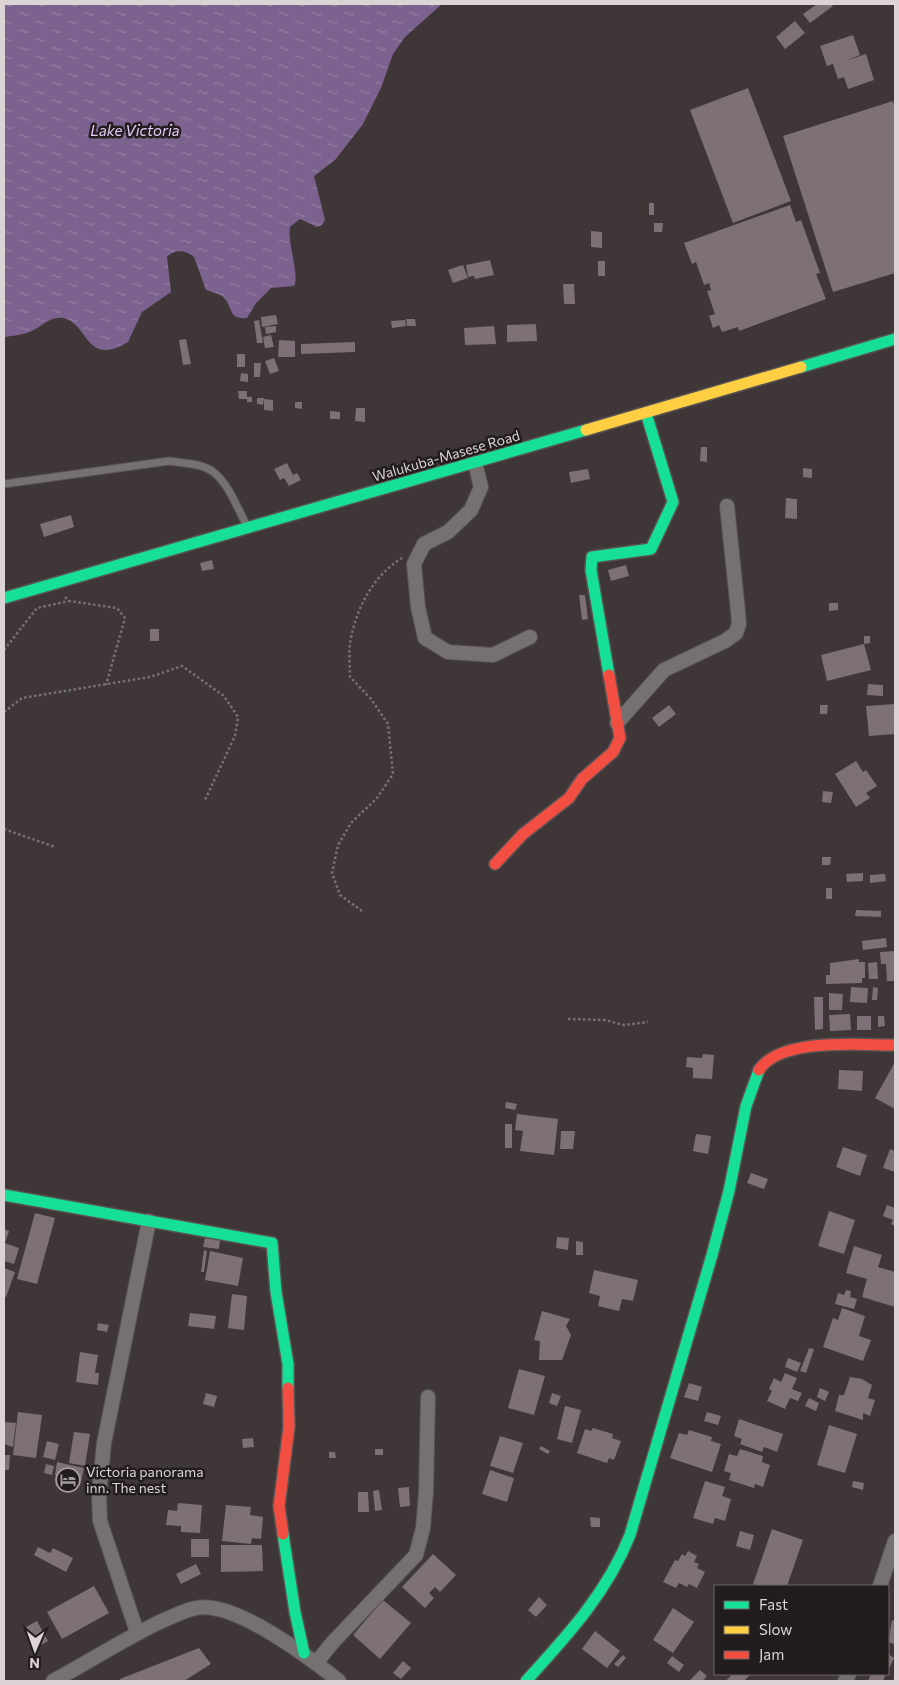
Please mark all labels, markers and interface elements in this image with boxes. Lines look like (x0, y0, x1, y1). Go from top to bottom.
water label: Lake Victoria (90, 121, 180, 139)
street label: Walukuba-Masese Road (370, 426, 522, 485)
place label: Victoria panorama inn. The nest (86, 1463, 204, 1496)
hotel icon: Victoria panorama inn. The nest (55, 1467, 81, 1493)
legend (714, 1585, 889, 1675)
text: Fast (759, 1595, 788, 1613)
text: Slow (759, 1620, 792, 1638)
north arrow (10, 1625, 60, 1675)
text: Jam (759, 1645, 784, 1663)
text: N (29, 1655, 40, 1672)

